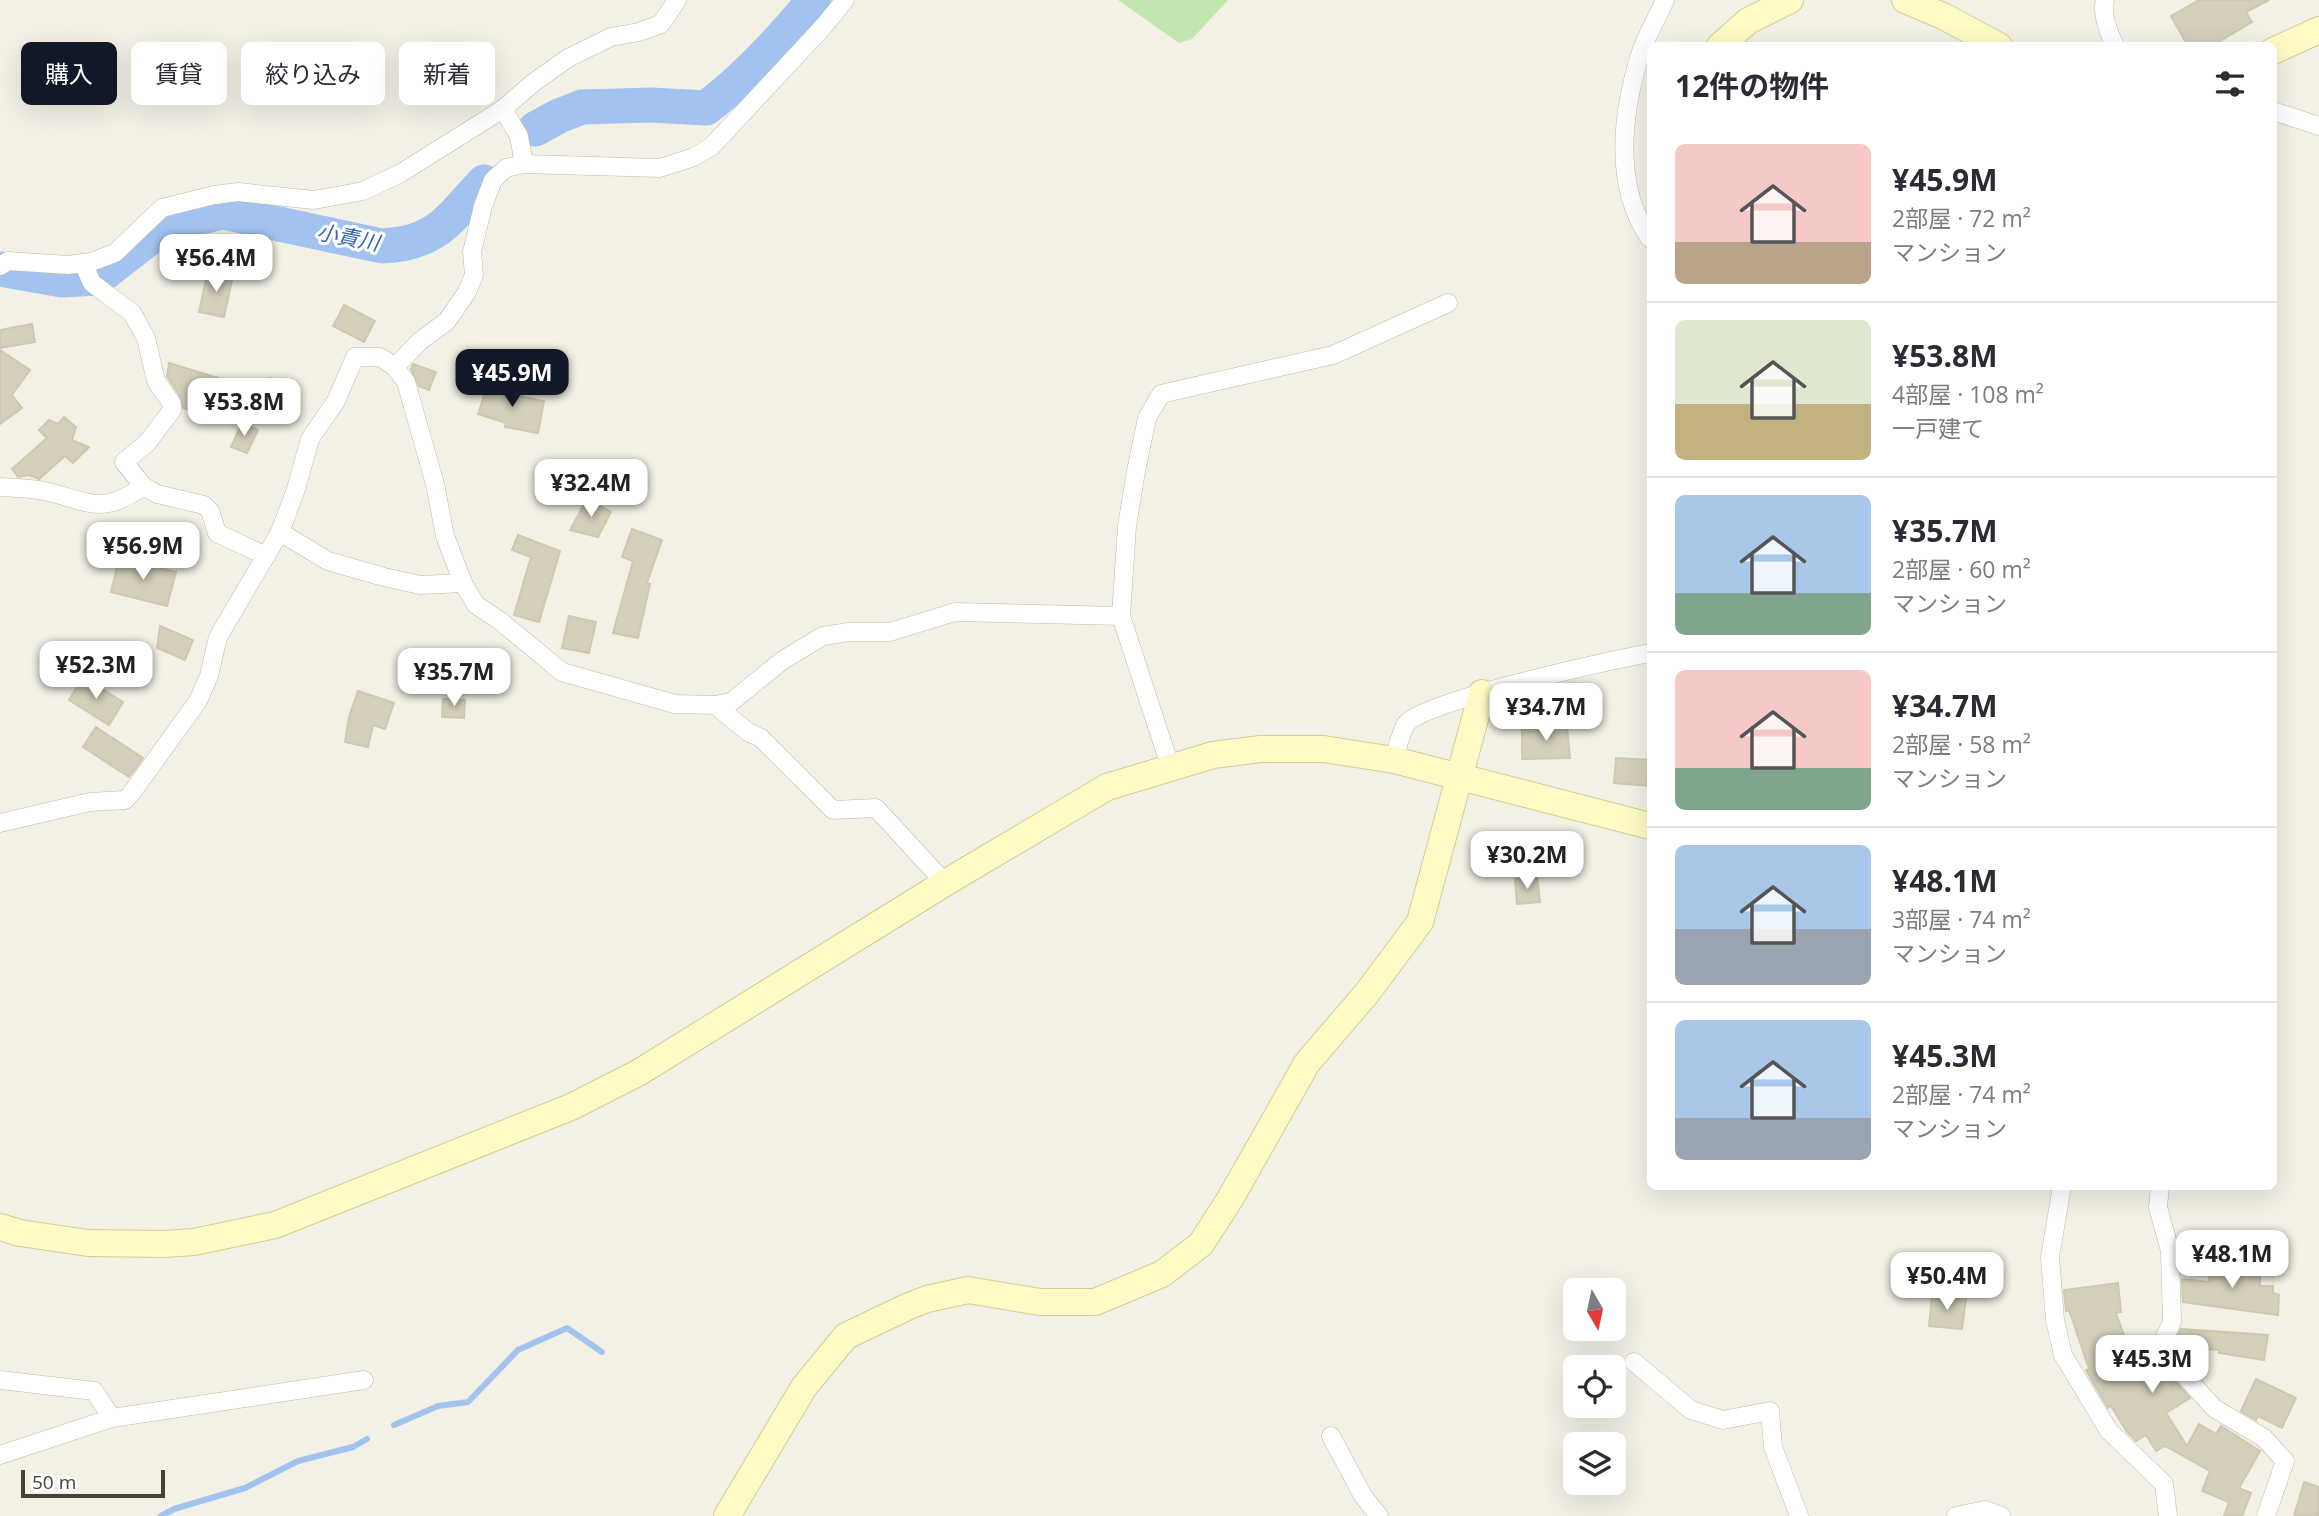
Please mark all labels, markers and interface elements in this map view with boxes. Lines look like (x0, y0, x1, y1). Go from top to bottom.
chip: 購入 (21, 42, 117, 105)
chip: 賃貸 (131, 42, 227, 105)
chip: 絞り込み (241, 42, 385, 105)
chip: 新着 (399, 42, 495, 105)
text: 12件の物件 (1675, 65, 1829, 106)
icon: filters (2211, 65, 2249, 103)
text: ¥45.9M (1892, 159, 1997, 200)
icon: home (1731, 172, 1815, 256)
text: 2部屋 · 72 m² (1892, 202, 2031, 234)
water label: 小責川 (315, 217, 384, 257)
pin: ¥56.4M (159, 234, 273, 294)
text: マンション (1892, 236, 2007, 268)
text: ¥56.4M (176, 241, 256, 273)
text: ¥53.8M (1892, 335, 1997, 376)
icon: home (1731, 348, 1815, 432)
pin: ¥45.9M (455, 350, 569, 409)
text: ¥45.9M (472, 356, 552, 388)
pin: ¥53.8M (187, 378, 301, 438)
text: 4部屋 · 108 m² (1892, 378, 2044, 410)
text: ¥53.8M (204, 385, 284, 417)
text: 一戸建て (1892, 412, 1984, 444)
pin: ¥32.4M (534, 460, 648, 519)
text: ¥32.4M (551, 466, 631, 498)
text: ¥35.7M (1892, 510, 1997, 551)
pin: ¥56.9M (86, 522, 200, 582)
icon: home (1731, 523, 1815, 607)
text: ¥56.9M (103, 529, 183, 561)
text: 2部屋 · 60 m² (1892, 553, 2031, 585)
text: マンション (1892, 587, 2007, 619)
pin: ¥52.3M (39, 642, 153, 701)
text: ¥52.3M (56, 648, 136, 680)
pin: ¥35.7M (397, 648, 511, 708)
text: ¥35.7M (414, 655, 494, 687)
pin: ¥34.7M (1489, 684, 1603, 743)
text: ¥34.7M (1892, 685, 1997, 726)
text: ¥34.7M (1506, 690, 1586, 722)
icon: home (1731, 698, 1815, 782)
text: 2部屋 · 58 m² (1892, 728, 2031, 760)
text: マンション (1892, 762, 2007, 794)
pin: ¥30.2M (1470, 832, 1584, 891)
text: ¥30.2M (1487, 838, 1567, 870)
text: ¥48.1M (1892, 860, 1997, 901)
icon: home (1731, 873, 1815, 957)
text: 3部屋 · 74 m² (1892, 903, 2031, 935)
text: マンション (1892, 937, 2007, 969)
text: ¥45.3M (1892, 1035, 1997, 1076)
icon: home (1731, 1048, 1815, 1132)
text: 2部屋 · 74 m² (1892, 1078, 2031, 1110)
text: マンション (1892, 1112, 2007, 1144)
pin: ¥48.1M (2175, 1230, 2289, 1290)
text: ¥48.1M (2192, 1237, 2272, 1269)
pin: ¥50.4M (1890, 1252, 2004, 1312)
text: ¥50.4M (1907, 1259, 1987, 1291)
north arrow (1563, 1278, 1626, 1340)
map controls (1563, 1278, 1626, 1495)
pin: ¥45.3M (2095, 1336, 2209, 1395)
text: ¥45.3M (2112, 1342, 2192, 1374)
button: locate (1563, 1355, 1626, 1418)
button: layers (1563, 1432, 1626, 1495)
scale bar (21, 1467, 164, 1499)
text: 50 m (32, 1469, 76, 1495)

